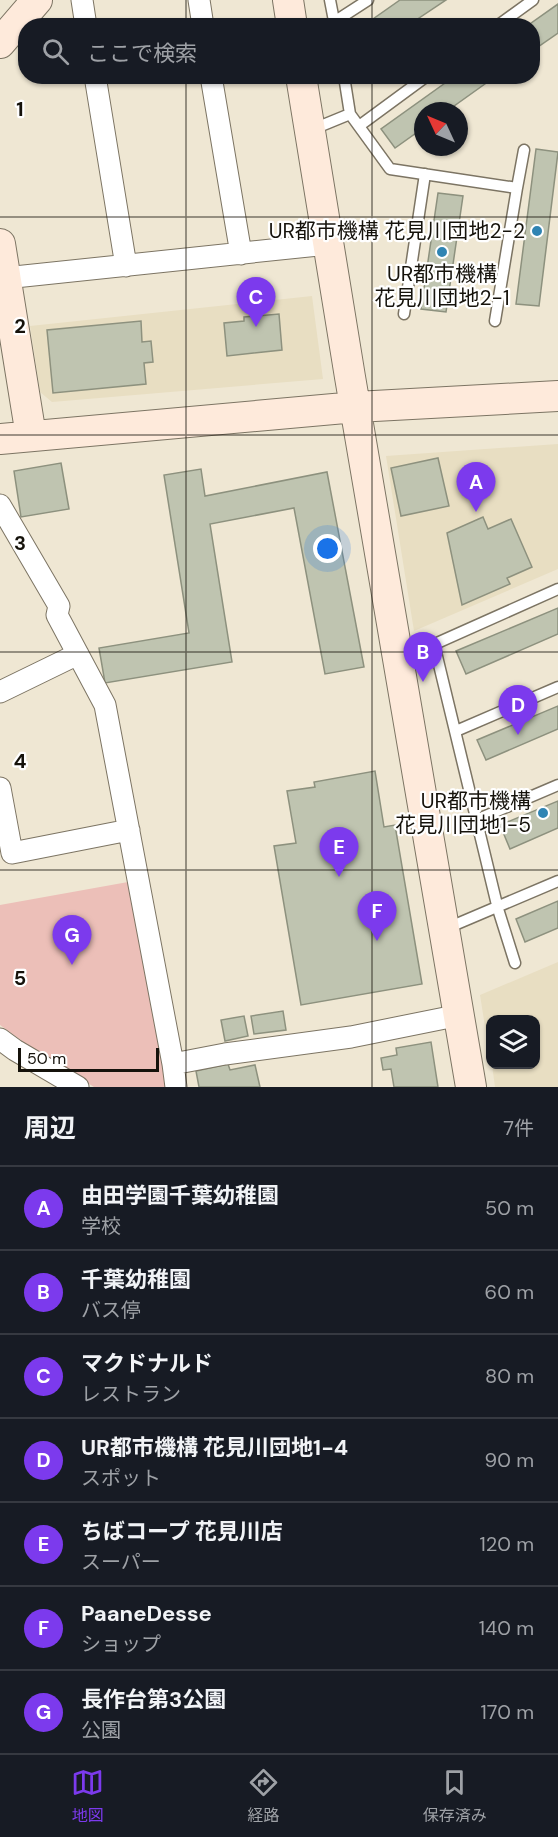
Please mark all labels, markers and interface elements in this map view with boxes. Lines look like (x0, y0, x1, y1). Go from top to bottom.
search box (18, 18, 540, 84)
icon: search (39, 35, 72, 68)
text: ここで検索 (87, 39, 197, 68)
text: 1 (16, 96, 24, 122)
north arrow (414, 102, 468, 156)
place label: UR都市機構 花見川団地2-2 (269, 217, 525, 245)
marker: UR都市機構 花見川団地2-2 (530, 224, 544, 238)
marker: UR都市機構 花見川団地2-1 (435, 245, 449, 259)
place label: UR都市機構 花見川団地2-1 (374, 260, 510, 312)
pin: C (236, 278, 276, 327)
text: 2 (14, 313, 26, 339)
pin: A (456, 462, 496, 512)
text: 3 (14, 530, 26, 556)
your location (313, 534, 342, 563)
pin: B (404, 632, 442, 682)
pin: D (498, 686, 538, 735)
text: 4 (14, 748, 27, 774)
place label: UR都市機構 花見川団地1-5 (395, 787, 531, 839)
marker: UR都市機構 花見川団地1-5 (536, 806, 550, 820)
pin: E (320, 828, 358, 877)
pin: F (358, 892, 397, 941)
pin: G (52, 916, 92, 965)
text: 5 (14, 965, 26, 991)
map controls (486, 1015, 540, 1069)
button: layers (486, 1015, 540, 1069)
scale bar (18, 1045, 159, 1072)
text: 50 m (27, 1048, 66, 1069)
text: 周辺 (24, 1111, 76, 1145)
text: 7件 (503, 1115, 534, 1141)
text: 由田学園千葉幼稚園 (81, 1181, 279, 1210)
text: A (36, 1195, 51, 1221)
text: 50 m (485, 1195, 534, 1221)
text: 学校 (81, 1213, 121, 1239)
text: 千葉幼稚園 (81, 1265, 191, 1294)
text: B (37, 1279, 50, 1305)
text: 60 m (485, 1279, 534, 1305)
text: バス停 (81, 1297, 141, 1323)
text: マクドナルド (81, 1349, 213, 1378)
text: C (36, 1363, 51, 1389)
text: 80 m (485, 1363, 534, 1389)
text: レストラン (81, 1381, 181, 1407)
text: UR都市機構 花見川団地1-4 (81, 1433, 348, 1462)
text: D (36, 1447, 51, 1473)
text: 90 m (485, 1447, 534, 1473)
text: スポット (81, 1465, 161, 1491)
text: ちばコープ 花見川店 (81, 1517, 283, 1546)
text: E (38, 1531, 49, 1557)
text: 120 m (480, 1531, 534, 1557)
text: スーパー (81, 1549, 161, 1575)
text: PaaneDesse (81, 1599, 212, 1628)
text: F (38, 1615, 49, 1641)
text: 140 m (479, 1615, 534, 1641)
text: ショップ (81, 1631, 161, 1657)
text: 長作台第3公園 (81, 1685, 226, 1714)
text: G (36, 1699, 51, 1725)
text: 170 m (481, 1699, 534, 1725)
text: 公園 (81, 1717, 121, 1743)
tab: 地図 (71, 1766, 104, 1826)
tab: 経路 (247, 1766, 280, 1826)
tab: 保存済み (423, 1766, 487, 1826)

